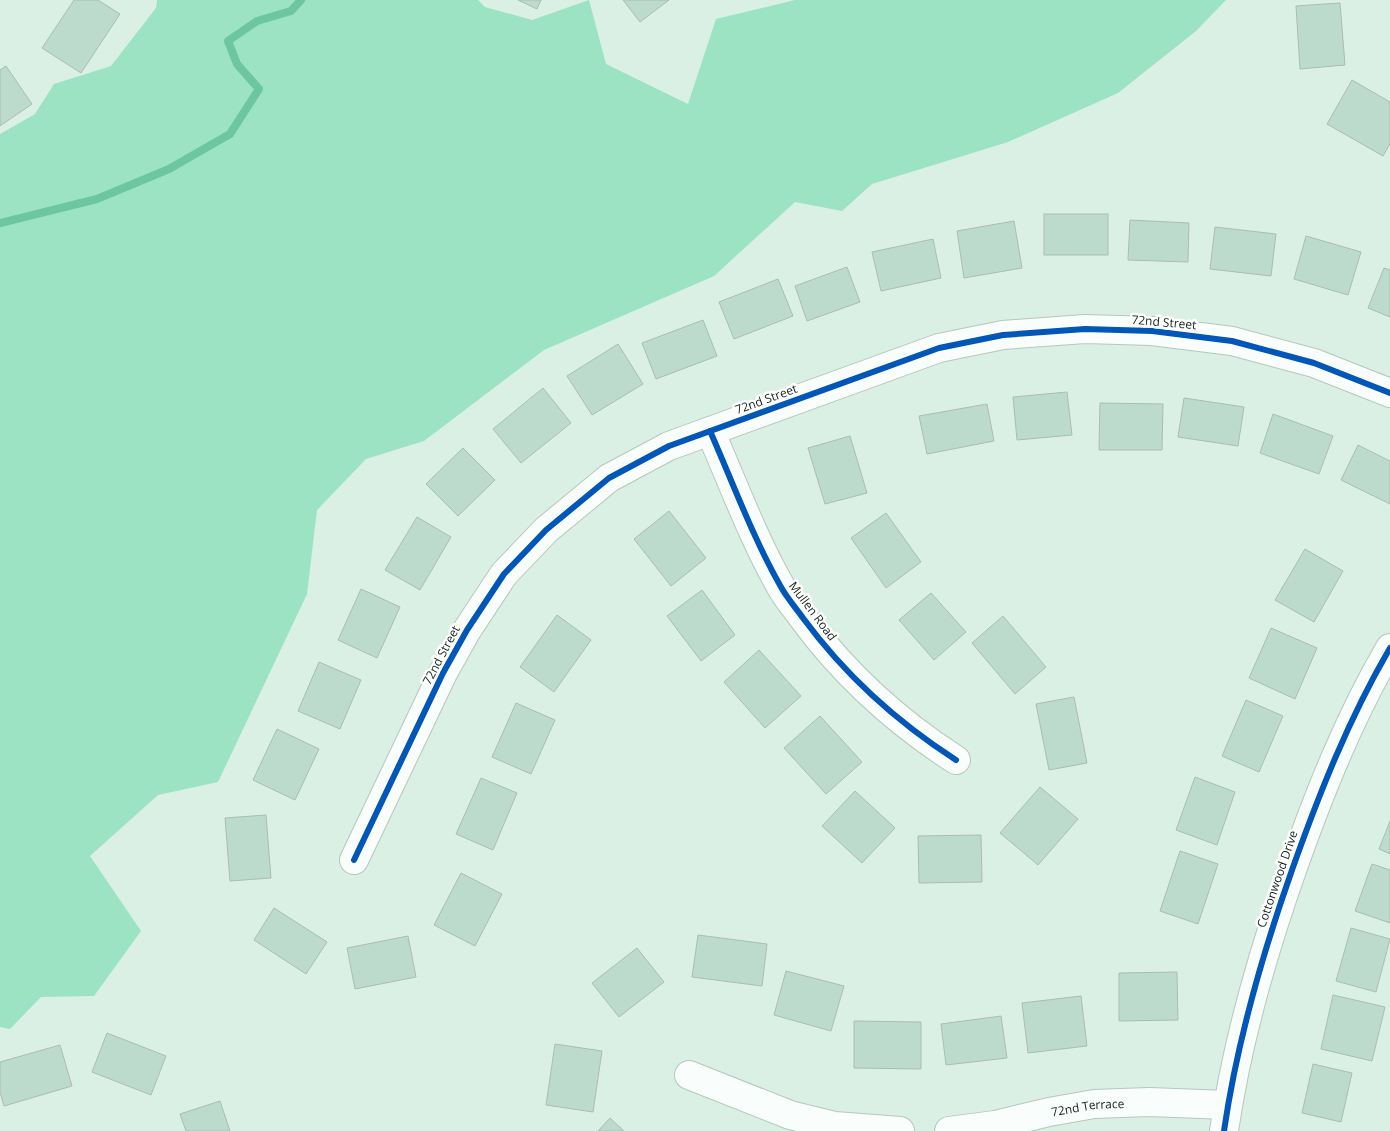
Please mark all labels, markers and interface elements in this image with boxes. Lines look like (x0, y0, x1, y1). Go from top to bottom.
street label: 72nd Street (1131, 311, 1197, 333)
street label: 72nd Street (733, 380, 799, 418)
street label: Mullen Road (785, 578, 841, 644)
street label: 72nd Street (418, 622, 464, 688)
street label: Cottonwood Drive (1252, 828, 1302, 930)
street label: 72nd Terrace (1050, 1094, 1125, 1120)

